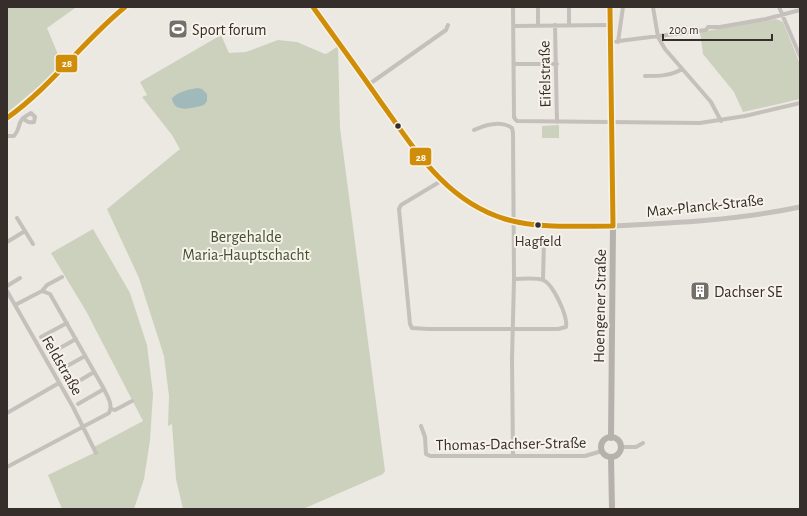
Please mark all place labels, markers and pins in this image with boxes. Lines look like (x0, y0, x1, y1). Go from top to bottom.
sports icon: Sport forum (167, 18, 189, 40)
place label: Sport forum (192, 22, 267, 38)
unlabelled marker (393, 121, 403, 131)
marker: Hagfeld (533, 220, 543, 230)
place label: Hagfeld (515, 234, 562, 249)
building icon: Dachser SE (689, 280, 711, 302)
place label: Dachser SE (714, 284, 783, 300)

